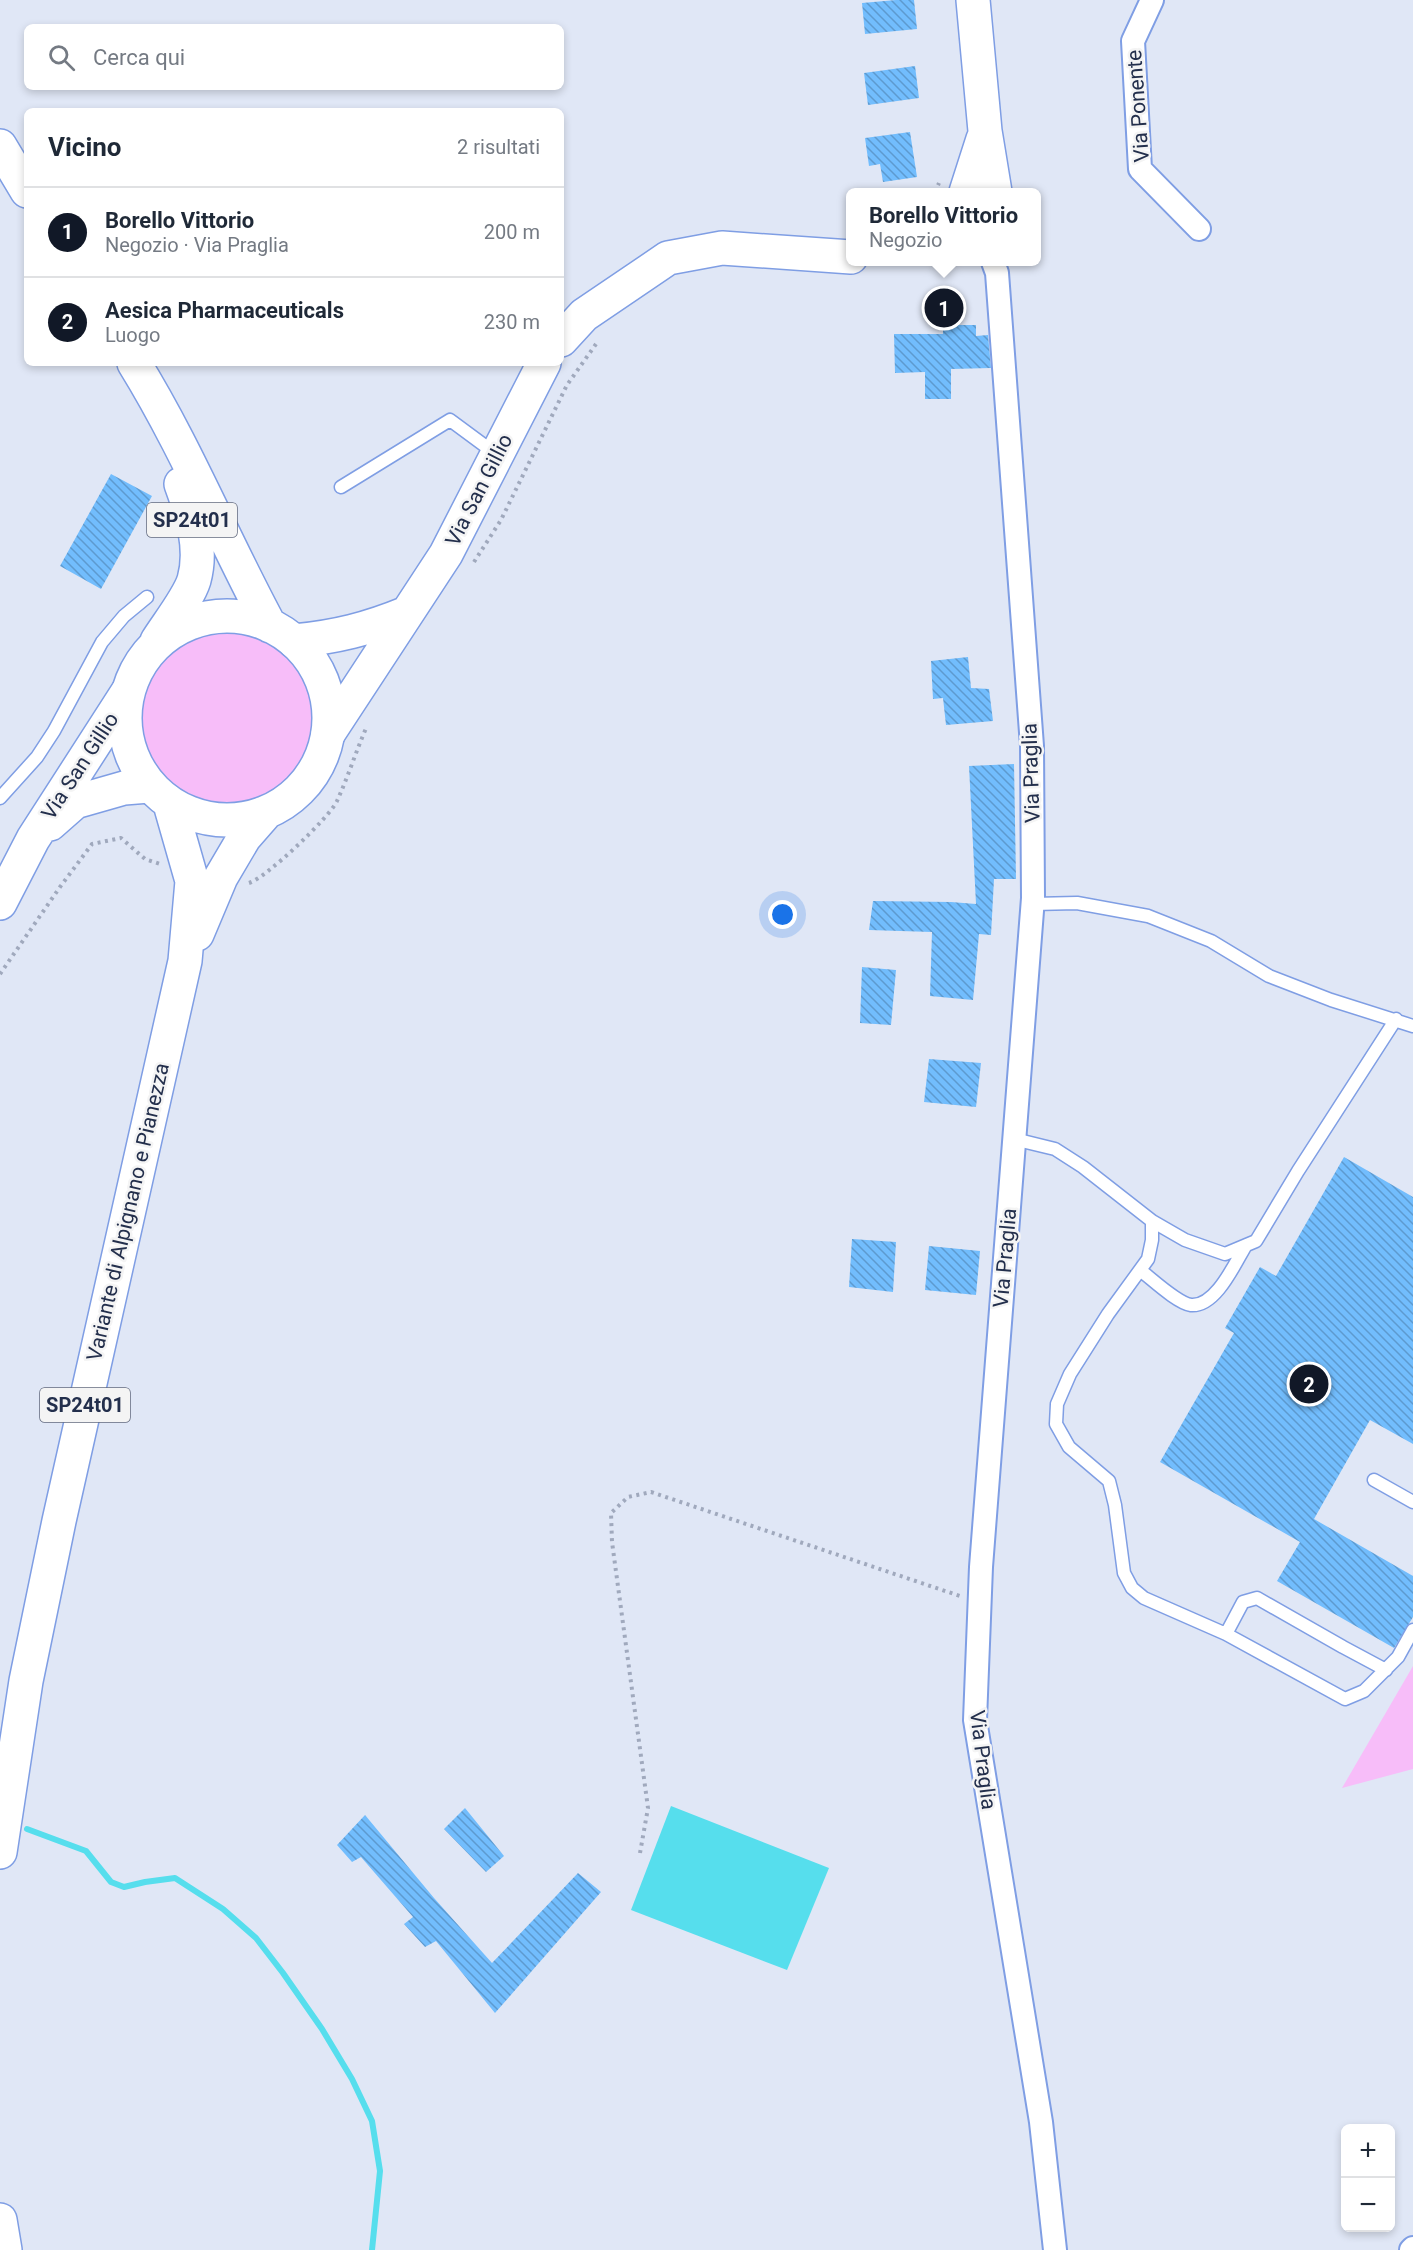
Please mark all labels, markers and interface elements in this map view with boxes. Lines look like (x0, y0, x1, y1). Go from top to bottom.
search box (24, 24, 564, 90)
icon: search (45, 41, 78, 74)
text: Cerca qui (93, 45, 185, 70)
street label: Via Ponente (1122, 49, 1154, 163)
text: Vicino (48, 132, 122, 162)
text: 2 risultati (457, 135, 540, 159)
popup (846, 188, 1041, 266)
text: Borello Vittorio (869, 203, 1018, 228)
text: Borello Vittorio (105, 208, 254, 233)
text: 1 (62, 220, 73, 244)
text: 200 m (484, 220, 540, 244)
text: Negozio (869, 228, 942, 252)
text: Negozio · Via Praglia (105, 233, 289, 257)
pin: 1 (924, 286, 964, 330)
text: Aesica Pharmaceuticals (105, 298, 344, 323)
text: 2 (62, 310, 73, 334)
text: 230 m (484, 310, 540, 334)
text: Luogo (105, 323, 160, 347)
street label: Via San Gillio (440, 430, 518, 550)
road number: SP24t01 (147, 503, 237, 537)
street label: Via San Gillio (37, 708, 123, 824)
street label: Via Praglia (1017, 723, 1045, 823)
your location (768, 900, 797, 929)
street label: Variante di Alpignano e Pianezza (82, 1061, 174, 1363)
street label: Via Praglia (989, 1207, 1021, 1309)
pin: 2 (1290, 1362, 1328, 1406)
road number: SP24t01 (40, 1388, 130, 1422)
street label: Via Praglia (965, 1709, 1001, 1811)
map controls (1341, 2124, 1395, 2232)
button: + (1341, 2124, 1395, 2178)
button: − (1341, 2178, 1395, 2232)

